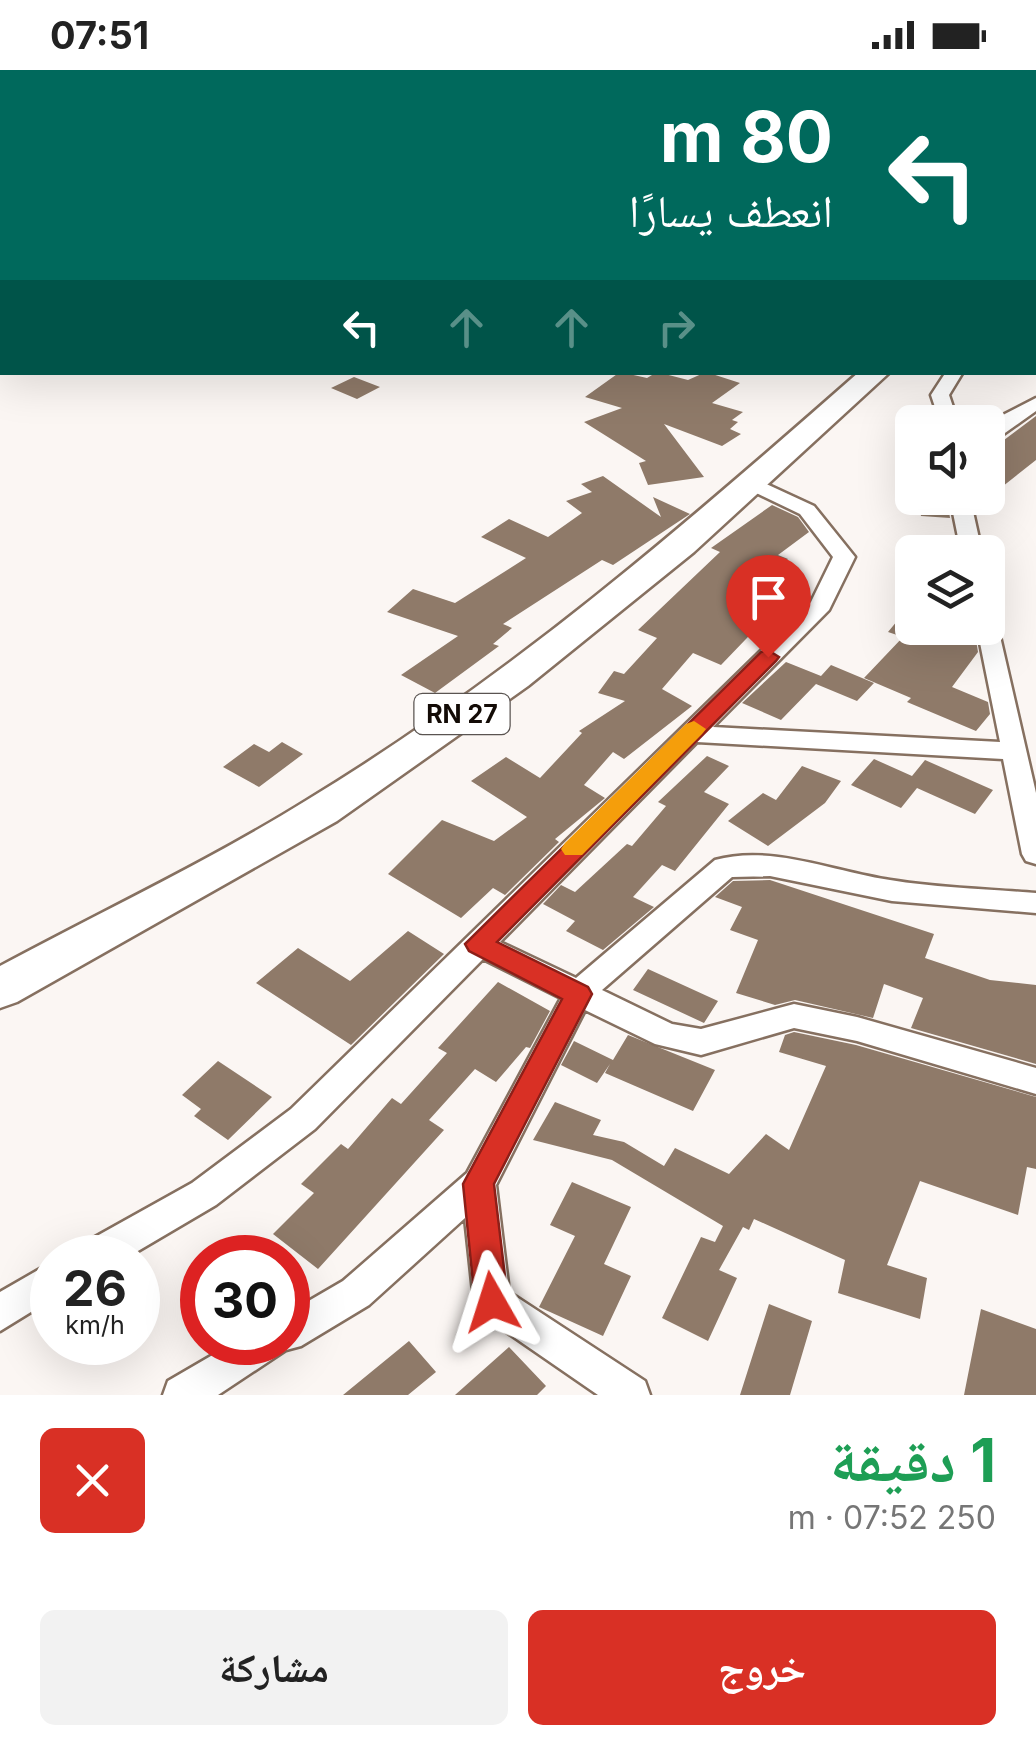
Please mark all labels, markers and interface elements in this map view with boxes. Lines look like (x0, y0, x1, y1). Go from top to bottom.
text: 07:51 (50, 12, 149, 58)
text: 80 m (660, 94, 833, 179)
icon: left (868, 110, 998, 240)
text: انعطف يسارًا (629, 183, 833, 238)
icon: left (334, 300, 389, 355)
icon: ahead (439, 300, 494, 355)
icon: ahead (544, 300, 599, 355)
icon: right (649, 300, 704, 355)
map controls (895, 405, 1005, 645)
button: sound (895, 405, 1005, 515)
button: layers (895, 535, 1005, 645)
pin (726, 555, 811, 658)
icon: arrive (741, 570, 796, 625)
road number: RN 27 (414, 694, 510, 734)
speed limit sign: 30 (180, 1235, 310, 1365)
position arrow (440, 1250, 544, 1354)
text: 26 (63, 1258, 127, 1318)
text: km/h (65, 1310, 125, 1340)
text: 1 دقيقة (830, 1424, 996, 1496)
button: close (40, 1428, 145, 1533)
text: 250 m · 07:52 (788, 1498, 996, 1537)
button: مشاركة (40, 1610, 508, 1725)
button: خروج (528, 1610, 996, 1725)

